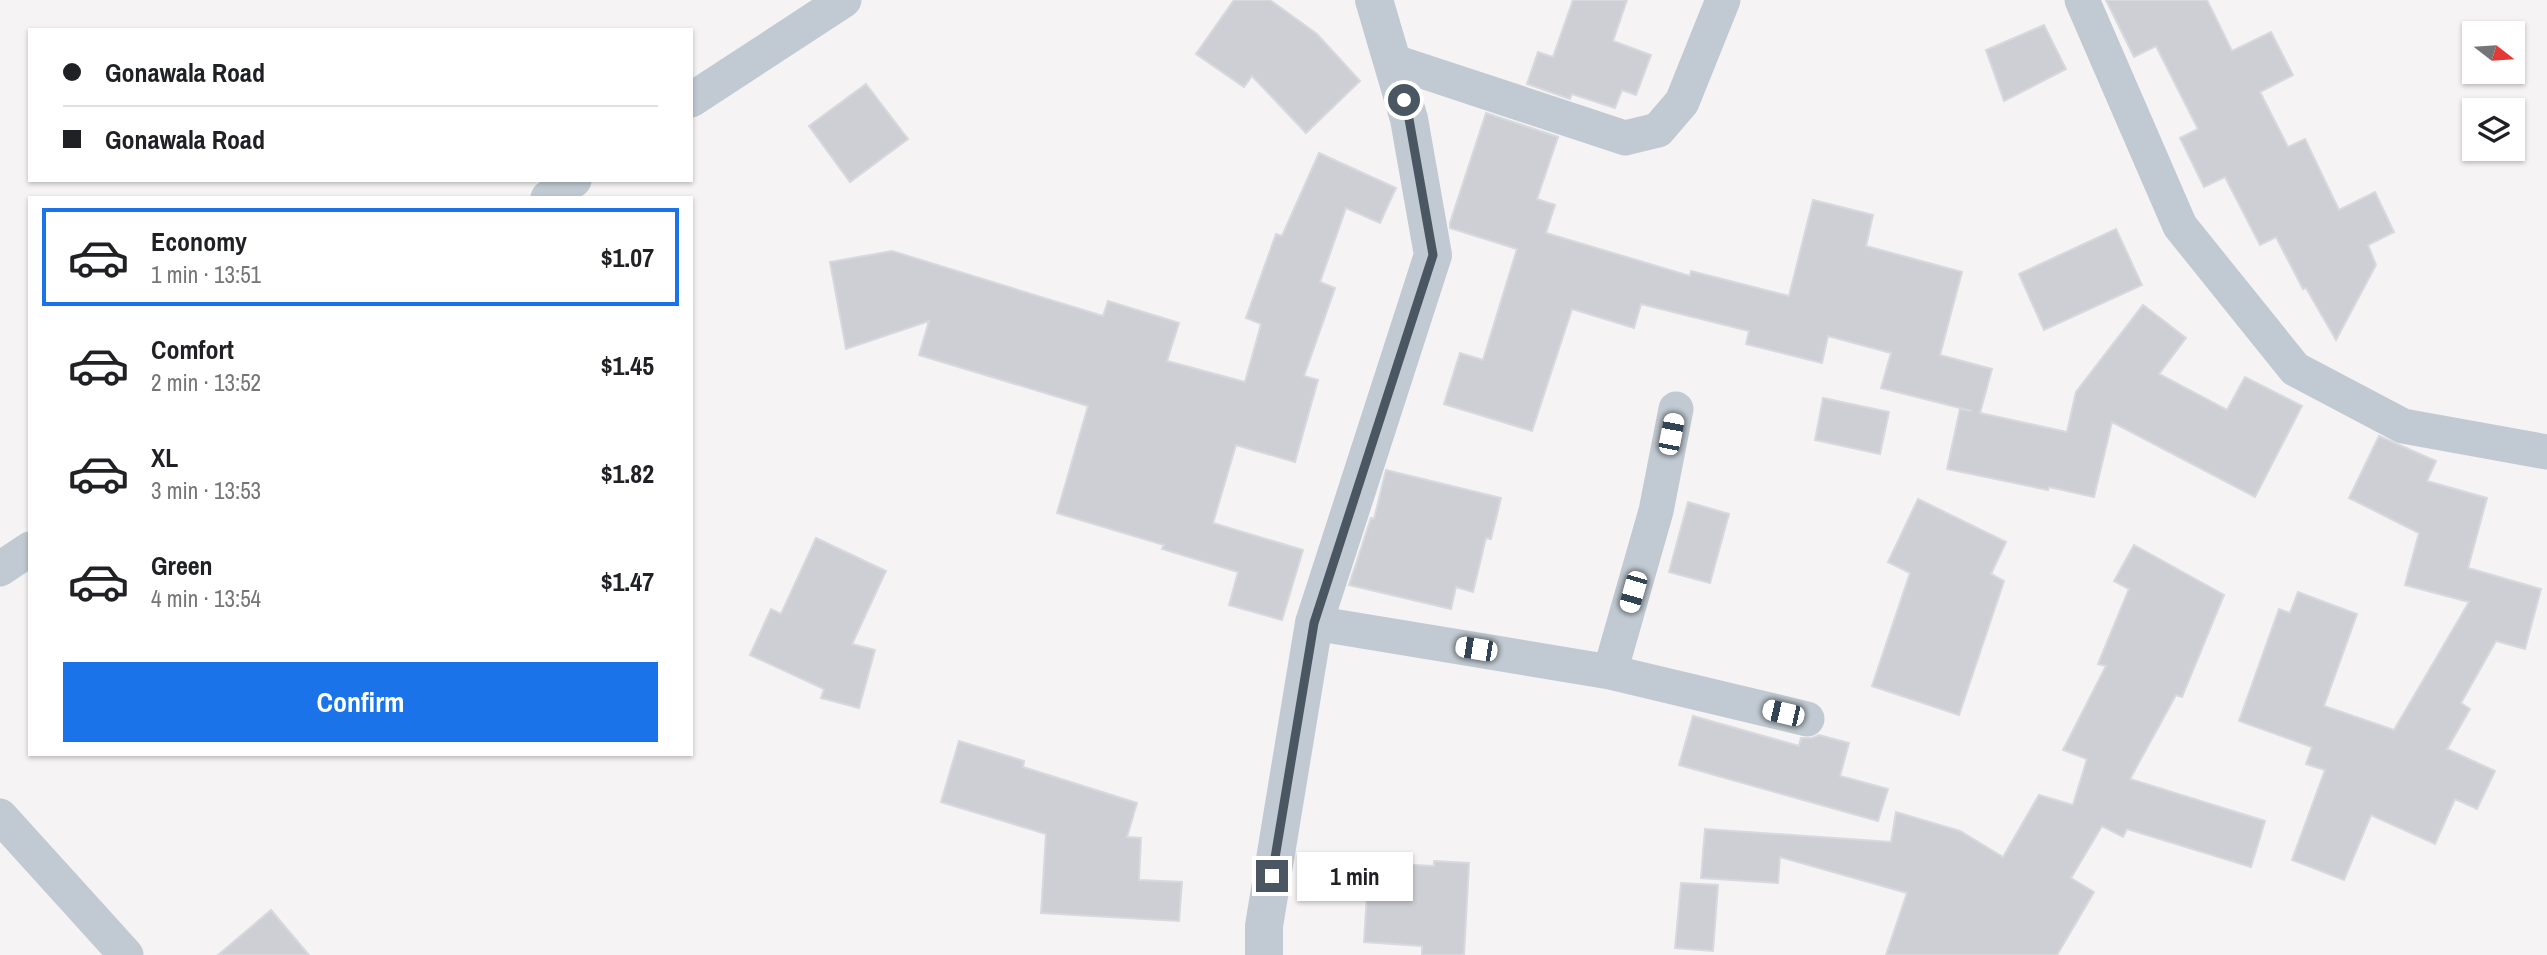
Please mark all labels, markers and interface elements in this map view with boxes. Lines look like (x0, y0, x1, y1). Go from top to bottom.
north arrow (2462, 21, 2525, 84)
map controls (2462, 21, 2525, 161)
text: Gonawala Road (105, 55, 265, 90)
route start (1388, 84, 1420, 116)
button: layers (2462, 98, 2525, 161)
text: Gonawala Road (105, 122, 265, 157)
text: Economy (151, 224, 247, 259)
icon: car (67, 226, 130, 289)
text: $1.07 (601, 240, 654, 275)
text: 1 min · 13:51 (151, 259, 261, 290)
text: Comfort (151, 332, 234, 367)
icon: car (67, 334, 130, 397)
text: $1.45 (601, 348, 654, 383)
text: 2 min · 13:52 (151, 367, 261, 398)
car (1657, 411, 1686, 457)
text: XL (151, 440, 178, 475)
icon: car (67, 442, 130, 505)
text: $1.82 (601, 456, 654, 491)
text: 3 min · 13:53 (151, 475, 261, 506)
text: Green (151, 548, 213, 583)
icon: car (67, 550, 130, 613)
text: $1.47 (601, 564, 654, 599)
car (1618, 569, 1649, 615)
text: 4 min · 13:54 (151, 583, 261, 614)
car (1454, 635, 1499, 663)
button: Confirm (63, 662, 658, 742)
car (1761, 698, 1806, 728)
callout: 1 min (1296, 852, 1412, 900)
route end (1256, 860, 1288, 892)
text: 1 min (1330, 861, 1380, 892)

